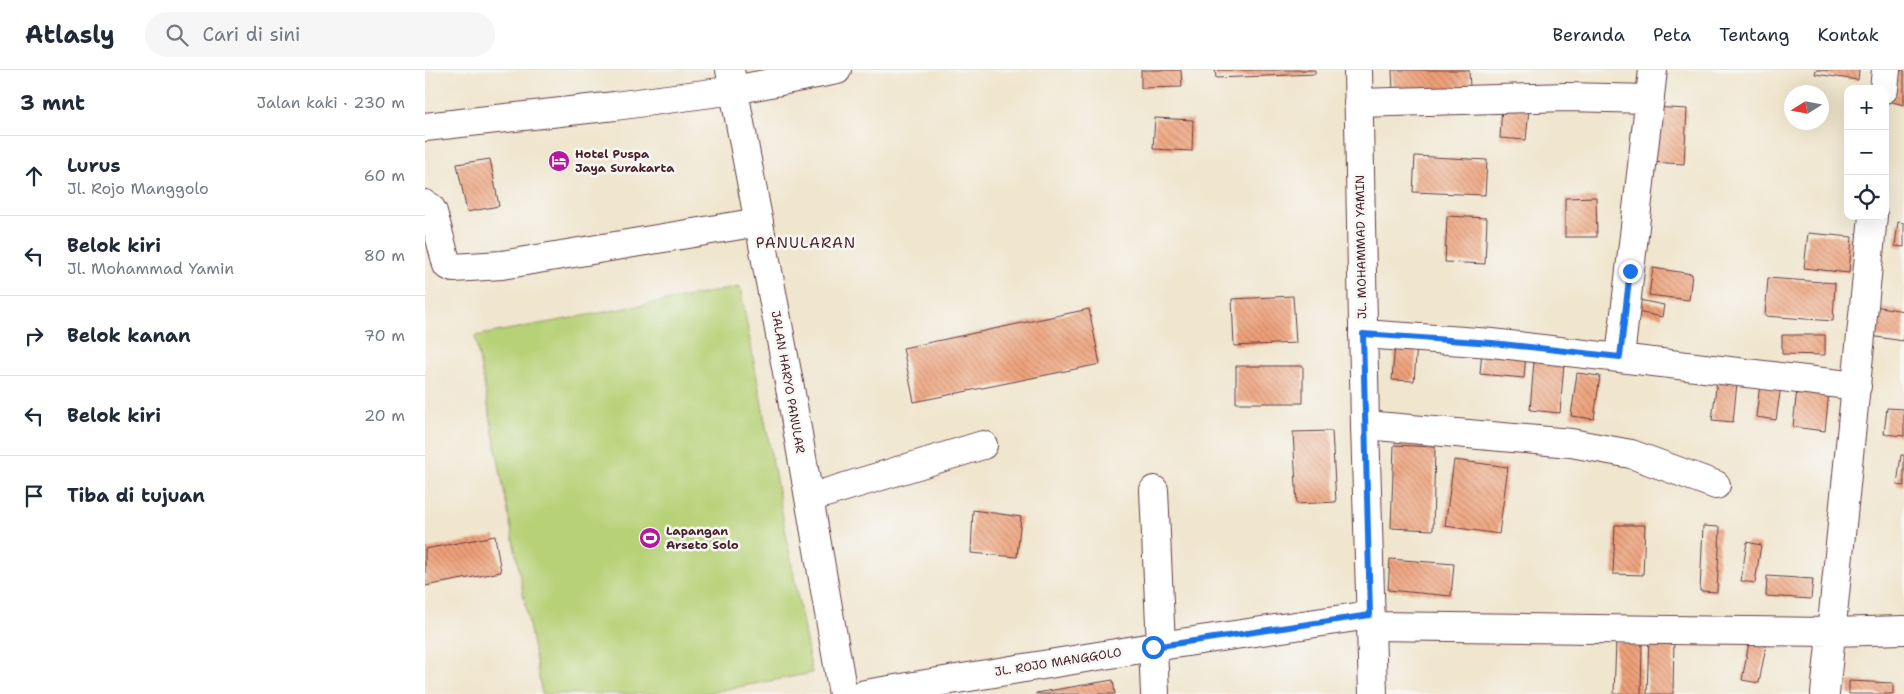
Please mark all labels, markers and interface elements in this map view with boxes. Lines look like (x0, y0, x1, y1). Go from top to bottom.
search box (145, 12, 495, 57)
text: Atlasly (25, 19, 115, 51)
icon: search (163, 21, 191, 49)
text: Cari di sini (203, 22, 300, 47)
text: Beranda (1553, 23, 1625, 47)
text: Peta (1653, 23, 1691, 47)
text: Tentang (1719, 23, 1790, 47)
text: Kontak (1818, 23, 1879, 47)
north arrow (1784, 85, 1829, 130)
map controls (1844, 85, 1889, 220)
button: + (1844, 85, 1889, 130)
text: 3 mnt (20, 89, 85, 117)
text: Jalan kaki · 230 m (257, 92, 405, 113)
button: − (1844, 130, 1889, 175)
place label: Hotel Puspa Jaya Surakarta (575, 146, 675, 176)
hotel icon: Hotel Puspa Jaya Surakarta (547, 149, 571, 173)
text: Lurus (67, 153, 121, 178)
icon: ahead (20, 162, 48, 190)
text: 60 m (364, 165, 405, 186)
street label: JL. MOHAMMAD YAMIN (1352, 175, 1370, 319)
button: locate (1844, 175, 1889, 220)
text: Jl. Rojo Manggolo (67, 178, 209, 199)
text: Belok kiri (67, 233, 161, 258)
district label: PANULARAN (756, 233, 856, 253)
icon: left (20, 242, 48, 270)
text: 80 m (364, 245, 405, 266)
text: Jl. Mohammad Yamin (67, 258, 234, 279)
route end (1619, 260, 1642, 283)
street label: JALAN HARYO PANULAR (768, 309, 808, 455)
icon: right (20, 322, 48, 350)
text: Belok kanan (67, 323, 191, 348)
text: 70 m (364, 325, 405, 346)
icon: left (20, 402, 48, 430)
text: Belok kiri (67, 403, 161, 428)
text: 20 m (364, 405, 405, 426)
icon: arrive (20, 482, 48, 510)
text: Tiba di tujuan (67, 483, 205, 508)
place label: Lapangan Arseto Solo (666, 523, 739, 553)
sports icon: Lapangan Arseto Solo (638, 526, 662, 550)
route start (1142, 636, 1165, 659)
street label: JL. ROJO MANGGOLO (993, 644, 1123, 680)

